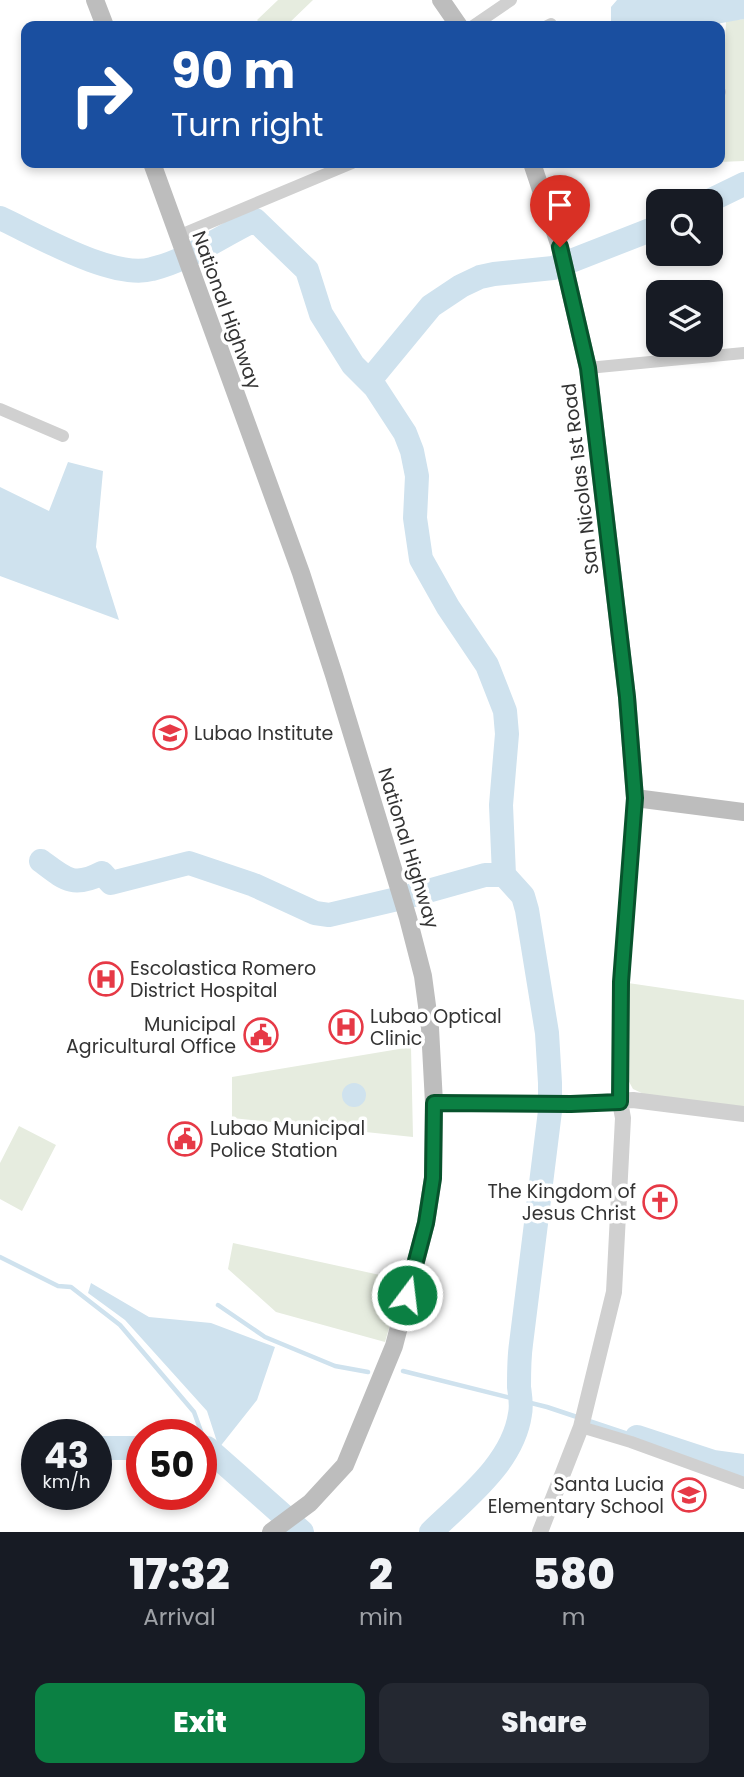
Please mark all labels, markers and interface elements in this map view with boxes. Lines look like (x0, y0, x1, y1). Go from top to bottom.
text: 90 m (171, 37, 295, 105)
icon: right (56, 49, 147, 140)
text: Turn right (171, 102, 323, 147)
pin (530, 175, 590, 247)
icon: arrive (541, 186, 579, 224)
map controls (646, 189, 723, 357)
button: search (646, 189, 723, 266)
street label: National Highway (185, 227, 268, 393)
button: layers (646, 280, 723, 357)
street label: San Nicolas 1st Road (555, 382, 606, 576)
school or university icon: Lubao Institute (151, 714, 189, 752)
place label: Lubao Institute (194, 720, 333, 747)
street label: National Highway (371, 765, 446, 932)
place label: Escolastica Romero District Hospital (130, 955, 316, 1004)
hospital icon: Escolastica Romero District Hospital (87, 960, 125, 998)
place label: Lubao Optical Clinic (370, 1003, 502, 1052)
hospital icon: Lubao Optical Clinic (327, 1008, 365, 1046)
place label: Municipal Agricultural Office (66, 1011, 236, 1060)
public building icon: Municipal Agricultural Office (242, 1016, 280, 1054)
place label: Lubao Municipal Police Station (210, 1115, 365, 1164)
public building icon: Lubao Municipal Police Station (166, 1120, 204, 1158)
place label: The Kingdom of Jesus Christ (488, 1178, 636, 1227)
church icon: The Kingdom of Jesus Christ (641, 1183, 679, 1221)
position arrow (370, 1258, 444, 1332)
speed limit sign: 50 (126, 1419, 217, 1510)
text: 43 (44, 1431, 89, 1480)
text: km/h (43, 1469, 90, 1494)
place label: Santa Lucia Elementary School (488, 1471, 664, 1520)
school or university icon: Santa Lucia Elementary School (670, 1476, 708, 1514)
text: 17:32 (129, 1545, 230, 1604)
text: 2 (369, 1545, 393, 1604)
text: 580 (532, 1545, 615, 1604)
text: Arrival (143, 1601, 216, 1633)
text: min (359, 1601, 403, 1633)
text: m (562, 1601, 585, 1633)
button: Exit (35, 1683, 365, 1763)
button: Share (379, 1683, 709, 1763)

